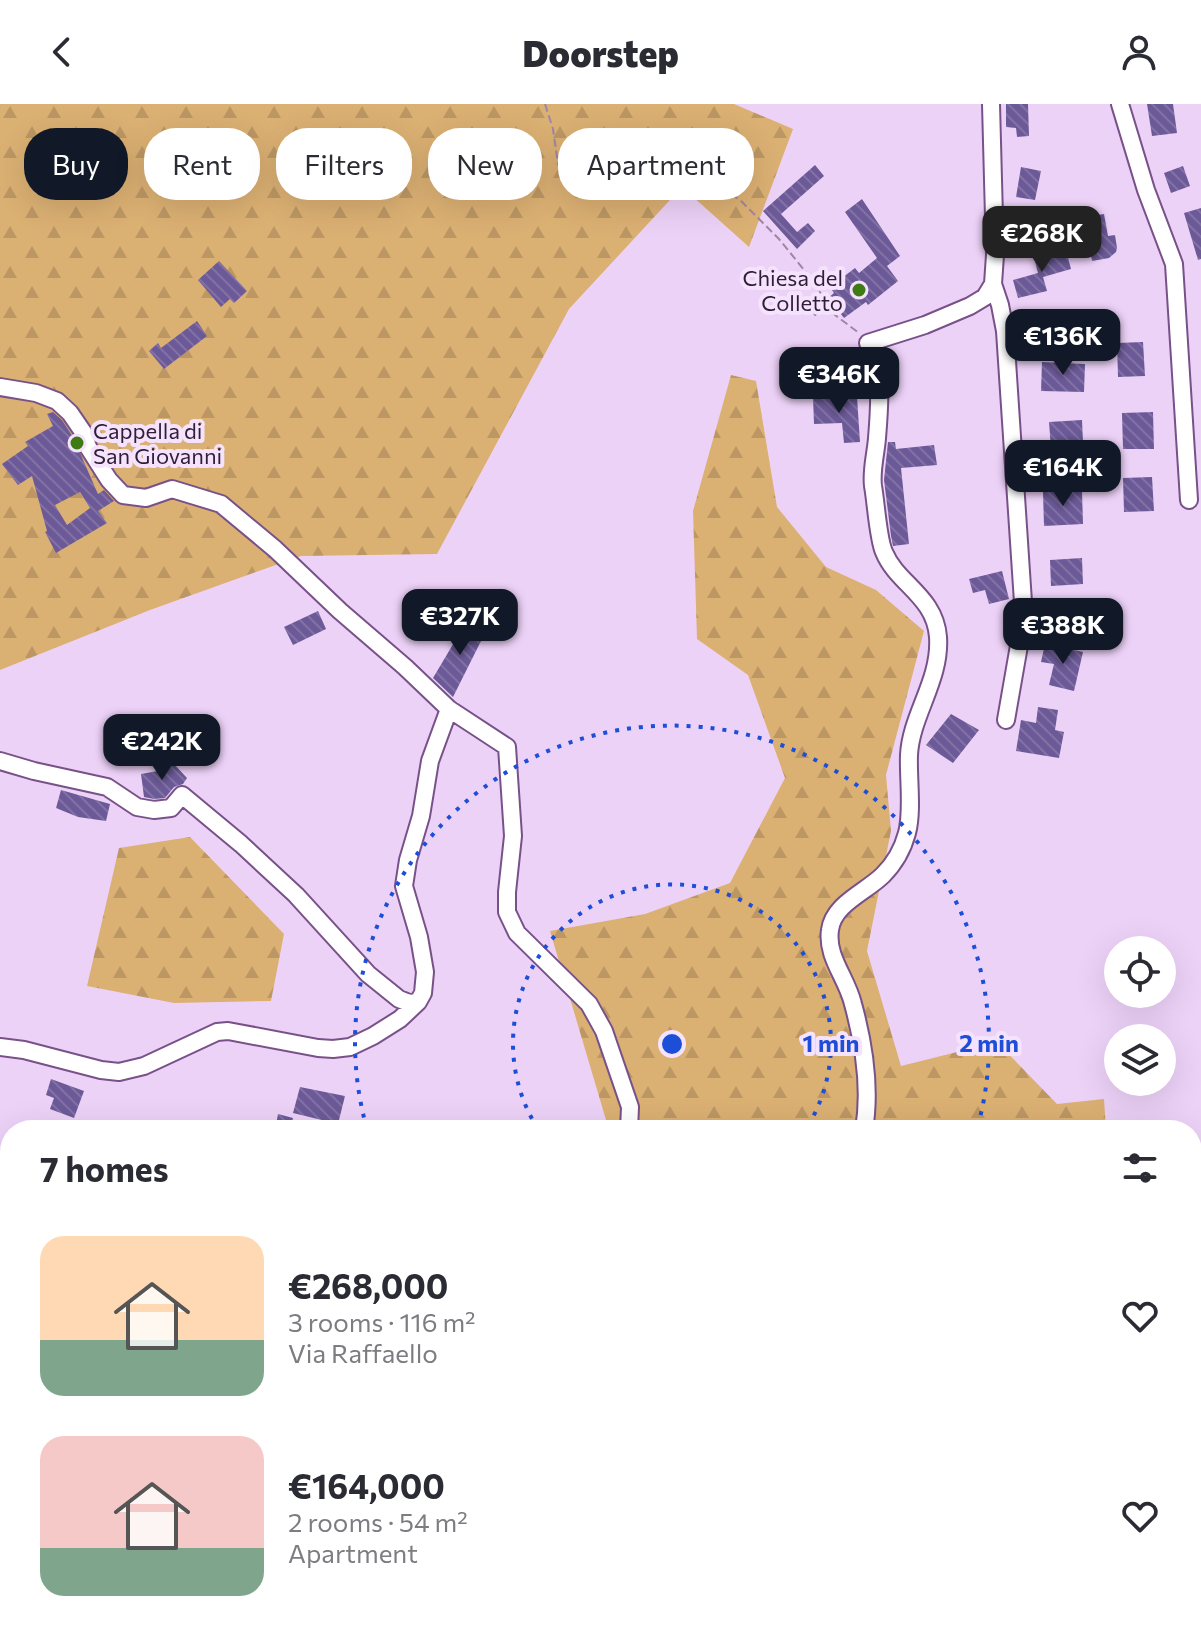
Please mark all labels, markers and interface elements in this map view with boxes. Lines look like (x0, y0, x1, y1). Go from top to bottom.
icon: back (40, 30, 84, 74)
text: Doorstep (522, 30, 679, 74)
icon: person (1117, 30, 1161, 74)
chip: Buy (24, 128, 128, 200)
chip: Rent (144, 128, 260, 200)
chip: Filters (276, 128, 412, 200)
chip: New (428, 128, 542, 200)
chip: Apartment (558, 128, 754, 200)
pin: €268K (986, 206, 1098, 274)
text: €268K (1000, 216, 1084, 247)
place label: Chiesa del Colletto (742, 264, 843, 316)
marker: Chiesa del Colletto (850, 281, 868, 299)
pin: €136K (1007, 309, 1119, 377)
text: €136K (1023, 319, 1103, 350)
pin: €346K (783, 347, 895, 415)
text: €346K (797, 357, 881, 388)
place label: Cappella di San Giovanni (93, 417, 222, 469)
marker: Cappella di San Giovanni (68, 434, 86, 452)
pin: €164K (1007, 440, 1119, 508)
text: €164K (1023, 450, 1103, 481)
pin: €327K (404, 589, 516, 657)
pin: €388K (1007, 598, 1119, 666)
text: €327K (420, 599, 500, 630)
text: €388K (1021, 608, 1105, 639)
pin: €242K (106, 714, 218, 782)
text: €242K (121, 724, 203, 755)
map controls (1104, 936, 1176, 1096)
button: locate (1104, 936, 1176, 1008)
button: layers (1104, 1024, 1176, 1096)
text: 1 min (803, 1028, 859, 1057)
text: 2 min (959, 1028, 1019, 1057)
centre of rings (658, 1030, 686, 1058)
icon: filters (1118, 1146, 1162, 1190)
text: 7 homes (40, 1147, 169, 1189)
text: €268,000 (288, 1264, 448, 1306)
icon: home (104, 1268, 200, 1364)
icon: heart (1118, 1294, 1162, 1338)
text: 3 rooms · 116 m² (288, 1306, 476, 1337)
text: Via Raffaello (288, 1337, 438, 1368)
text: €164,000 (288, 1464, 445, 1506)
icon: home (104, 1468, 200, 1564)
icon: heart (1118, 1494, 1162, 1538)
text: 2 rooms · 54 m² (288, 1506, 468, 1537)
text: Apartment (288, 1537, 418, 1568)

